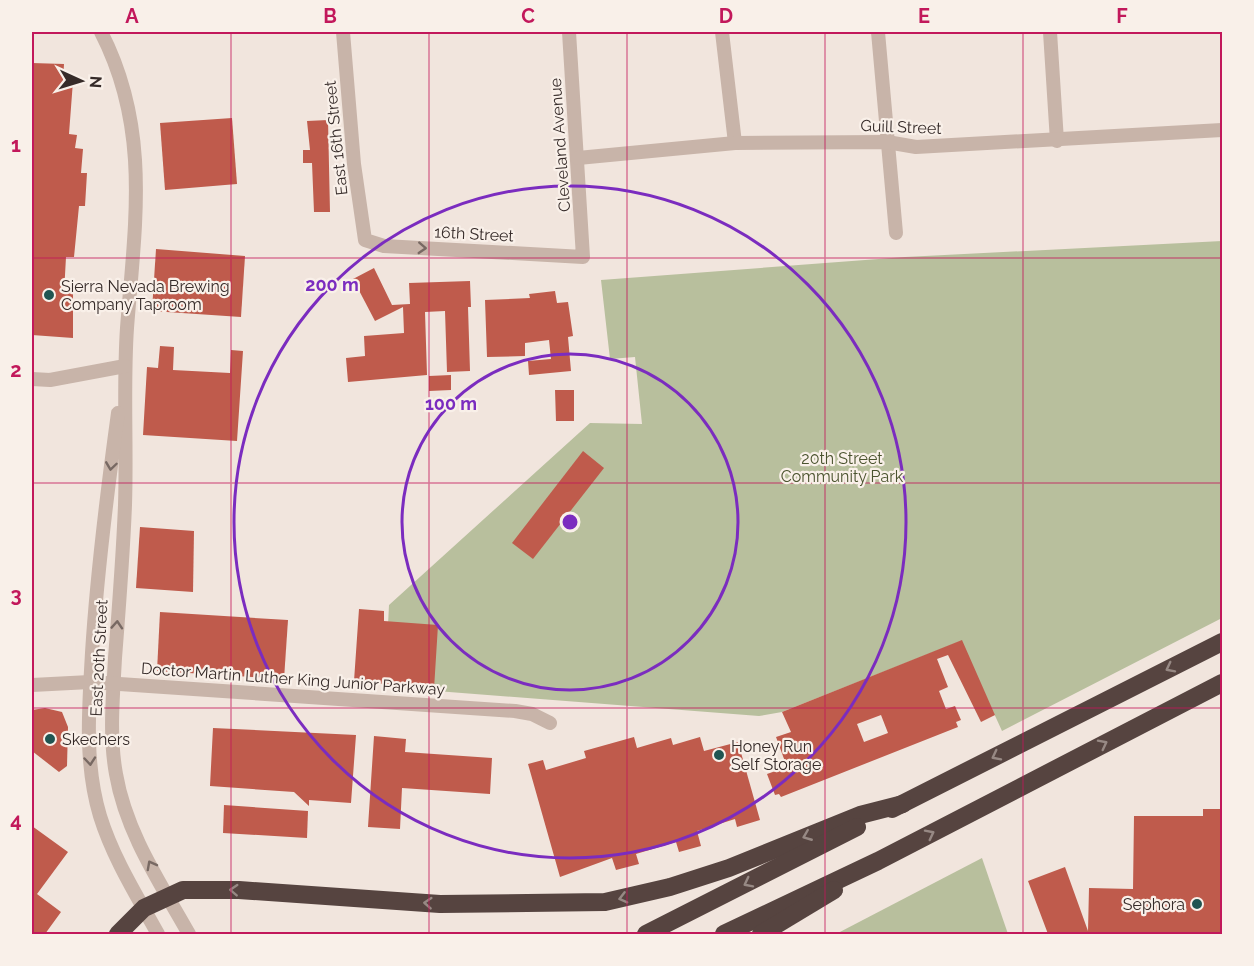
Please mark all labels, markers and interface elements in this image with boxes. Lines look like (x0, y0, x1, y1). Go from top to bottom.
text: A (125, 4, 139, 28)
text: B (323, 4, 337, 28)
text: C (521, 4, 535, 28)
text: D (719, 4, 733, 28)
text: E (918, 4, 930, 28)
text: F (1116, 4, 1128, 28)
north arrow (51, 51, 111, 111)
text: N (86, 75, 105, 89)
street label: Cleveland Avenue (546, 77, 574, 213)
street label: East 16th Street (320, 79, 351, 196)
street label: Guill Street (860, 116, 942, 138)
text: 1 (11, 133, 21, 157)
street label: 16th Street (434, 222, 515, 246)
one-way arrow (418, 241, 427, 254)
text: 200 m (305, 274, 359, 295)
place label: Sierra Nevada Brewing Company Taproom (61, 277, 230, 314)
marker: Sierra Nevada Brewing Company Taproom (42, 288, 56, 302)
text: 2 (10, 358, 22, 382)
text: 100 m (425, 393, 477, 414)
park label: 20th Street Community Park (781, 449, 904, 486)
one-way arrow (105, 461, 117, 470)
centre of rings (560, 512, 580, 532)
text: 3 (10, 583, 22, 607)
street label: East 20th Street (86, 599, 112, 717)
one-way arrow (110, 621, 123, 630)
street label: Doctor Martin Luther King Junior Parkway (140, 659, 446, 699)
one-way arrow (1166, 661, 1177, 672)
place label: Skechers (62, 730, 130, 749)
marker: Skechers (43, 732, 57, 746)
place label: Honey Run Self Storage (731, 737, 821, 774)
one-way arrow (1097, 740, 1108, 752)
marker: Honey Run Self Storage (712, 748, 726, 762)
one-way arrow (992, 749, 1003, 761)
one-way arrow (84, 757, 97, 766)
text: 4 (10, 808, 22, 832)
one-way arrow (803, 829, 814, 841)
one-way arrow (923, 830, 934, 841)
one-way arrow (147, 861, 158, 871)
one-way arrow (743, 875, 754, 887)
one-way arrow (229, 884, 238, 897)
one-way arrow (618, 890, 628, 903)
place label: Sephora (1123, 895, 1185, 914)
one-way arrow (424, 897, 433, 910)
marker: Sephora (1190, 897, 1204, 911)

